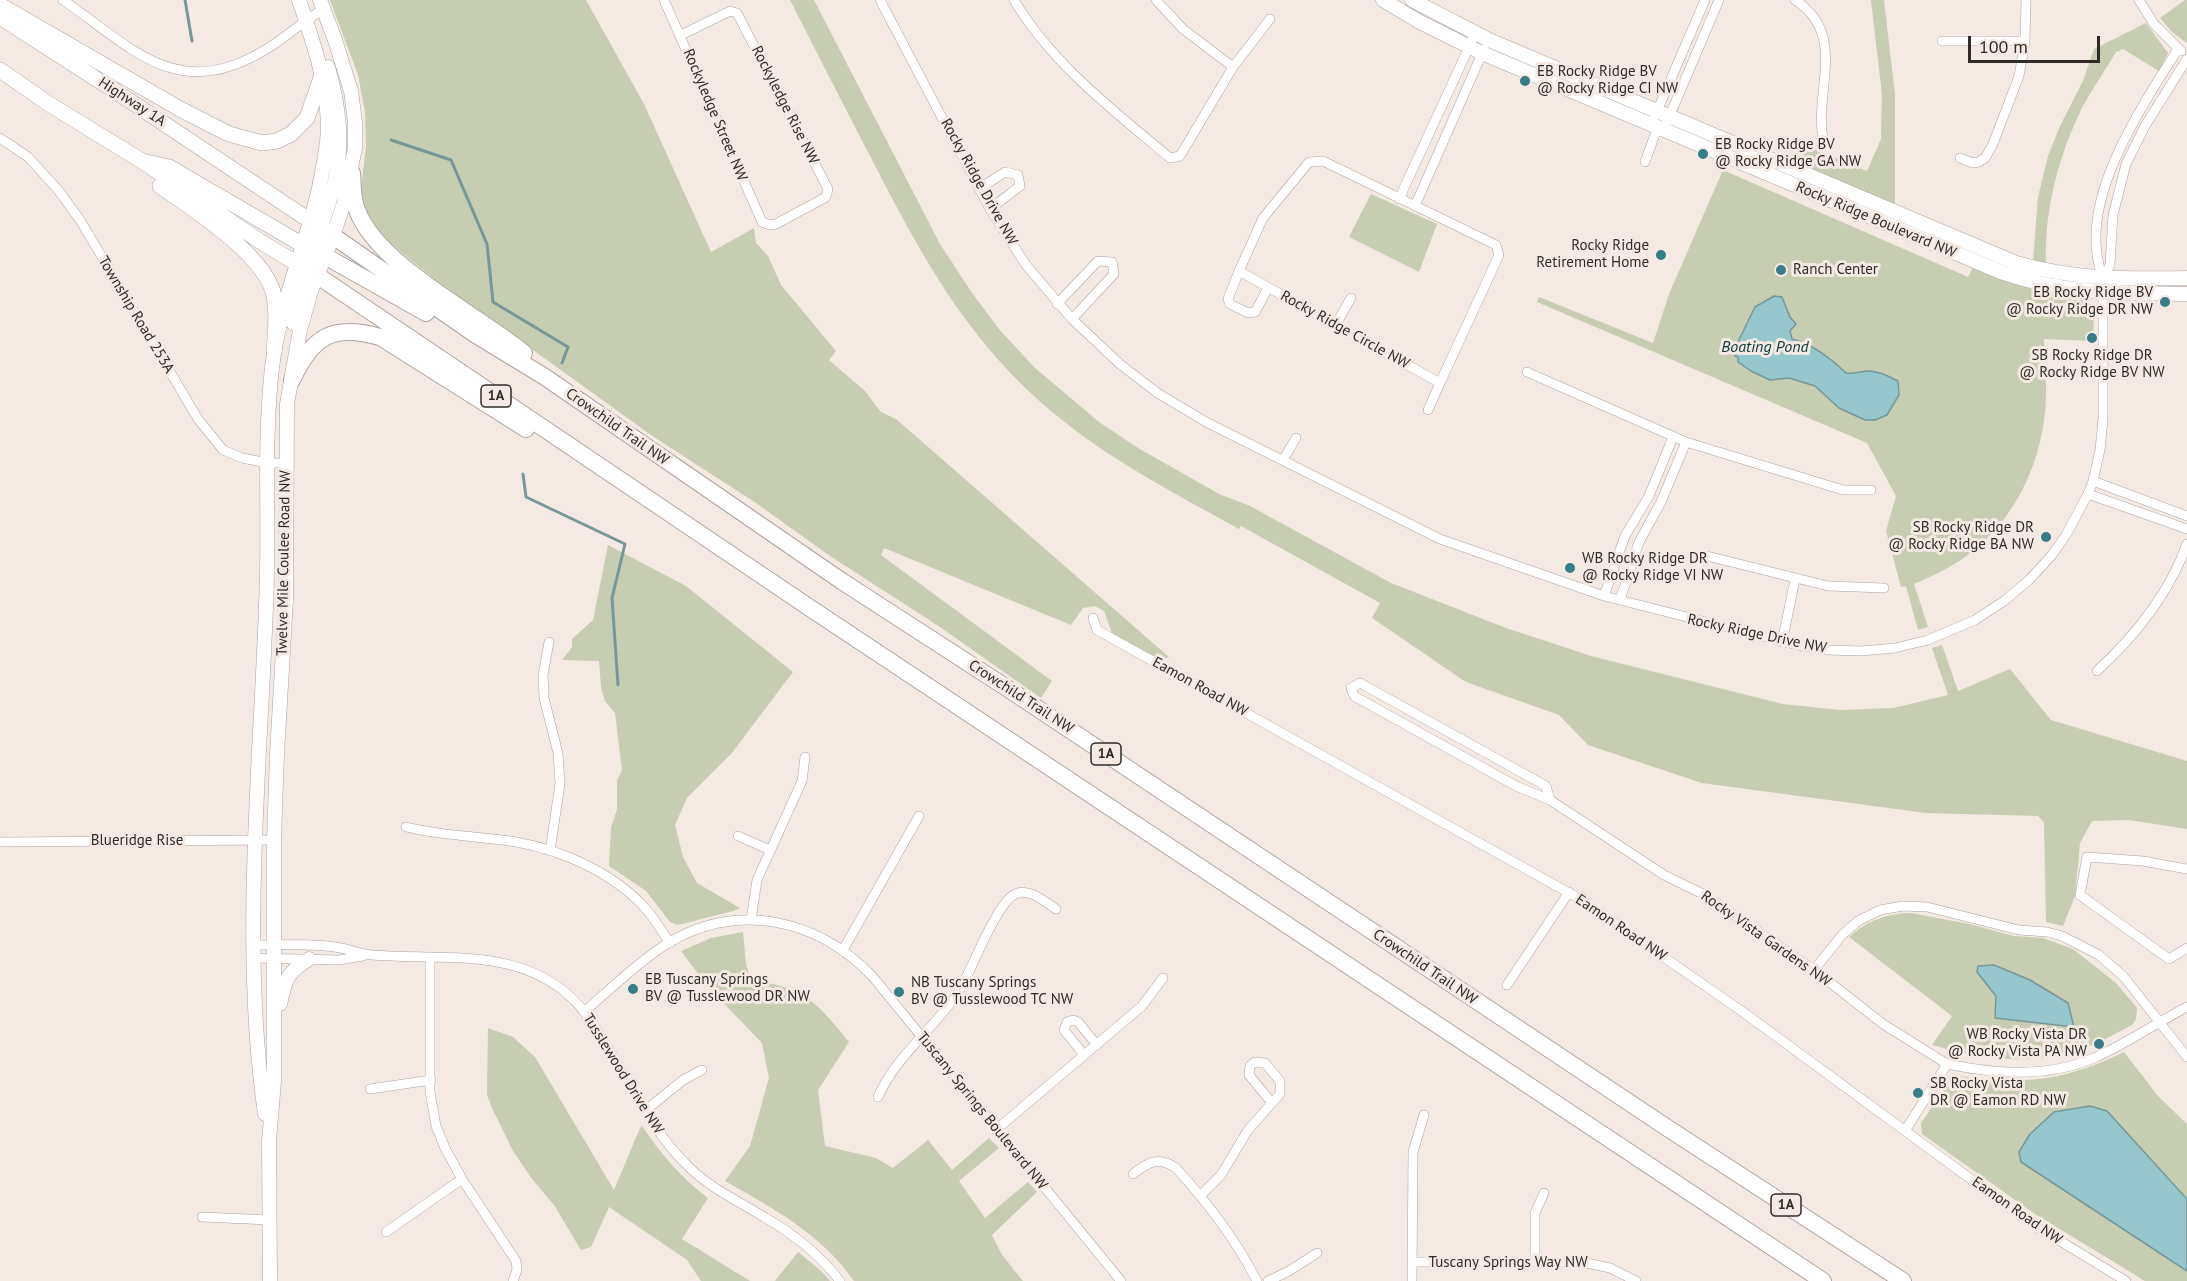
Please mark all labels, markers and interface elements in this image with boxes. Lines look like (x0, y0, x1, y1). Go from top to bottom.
scale bar (1971, 24, 2103, 62)
text: 100 m (1979, 35, 2028, 58)
street label: Rockyledge Rise NW (747, 43, 823, 167)
street label: Rockyledge Street NW (679, 46, 751, 184)
place label: EB Rocky Ridge BV @ Rocky Ridge CI NW (1537, 63, 1678, 98)
street label: Highway 1A (95, 74, 169, 130)
marker: EB Rocky Ridge BV @ Rocky Ridge CI NW (1518, 74, 1532, 88)
street label: Rocky Ridge Drive NW (937, 116, 1021, 248)
place label: EB Rocky Ridge BV @ Rocky Ridge GA NW (1715, 136, 1861, 171)
marker: EB Rocky Ridge BV @ Rocky Ridge GA NW (1696, 147, 1710, 161)
street label: Rocky Ridge Boulevard NW (1793, 178, 1959, 262)
place label: Rocky Ridge Retirement Home (1536, 237, 1649, 272)
marker: Rocky Ridge Retirement Home (1654, 248, 1668, 262)
street label: Township Road 253A (94, 253, 178, 377)
place label: Ranch Center (1793, 261, 1878, 279)
marker: Ranch Center (1774, 263, 1788, 277)
place label: EB Rocky Ridge BV @ Rocky Ridge DR NW (2006, 284, 2153, 319)
street label: Rocky Ridge Circle NW (1277, 287, 1413, 373)
marker: EB Rocky Ridge BV @ Rocky Ridge DR NW (2158, 295, 2172, 309)
marker: SB Rocky Ridge DR @ Rocky Ridge BV NW (2085, 331, 2099, 345)
water label: Boating Pond (1721, 337, 1809, 357)
place label: SB Rocky Ridge DR @ Rocky Ridge BV NW (2019, 347, 2165, 382)
road number: 1A (481, 385, 511, 407)
street label: Crowchild Trail NW (562, 385, 672, 469)
street label: Twelve Mile Coulee Road NW (273, 470, 295, 656)
place label: SB Rocky Ridge DR @ Rocky Ridge BA NW (1888, 519, 2034, 554)
marker: SB Rocky Ridge DR @ Rocky Ridge BA NW (2039, 530, 2053, 544)
place label: WB Rocky Ridge DR @ Rocky Ridge VI NW (1582, 550, 1723, 585)
marker: WB Rocky Ridge DR @ Rocky Ridge VI NW (1563, 561, 1577, 575)
street label: Rocky Ridge Drive NW (1686, 610, 1828, 658)
street label: Eamon Road NW (1149, 653, 1251, 721)
street label: Crowchild Trail NW (965, 656, 1077, 738)
road number: 1A (1091, 743, 1121, 765)
street label: Blueridge Rise (91, 832, 183, 850)
street label: Rocky Vista Gardens NW (1697, 887, 1835, 991)
street label: Eamon Road NW (1572, 891, 1670, 965)
street label: Crowchild Trail NW (1369, 925, 1481, 1009)
place label: EB Tuscany Springs BV @ Tusslewood DR NW (645, 971, 810, 1006)
place label: NB Tuscany Springs BV @ Tusslewood TC NW (911, 974, 1073, 1009)
marker: EB Tuscany Springs BV @ Tusslewood DR NW (626, 982, 640, 996)
marker: NB Tuscany Springs BV @ Tusslewood TC NW (892, 985, 906, 999)
street label: Tusslewood Drive NW (579, 1011, 667, 1137)
place label: WB Rocky Vista DR @ Rocky Vista PA NW (1948, 1026, 2087, 1061)
street label: Tuscany Springs Boulevard NW (913, 1029, 1051, 1193)
marker: WB Rocky Vista DR @ Rocky Vista PA NW (2092, 1037, 2106, 1051)
place label: SB Rocky Vista DR @ Eamon RD NW (1930, 1075, 2066, 1110)
marker: SB Rocky Vista DR @ Eamon RD NW (1911, 1086, 1925, 1100)
street label: Eamon Road NW (1968, 1173, 2066, 1249)
road number: 1A (1771, 1194, 1801, 1216)
street label: Tuscany Springs Way NW (1428, 1254, 1588, 1272)

